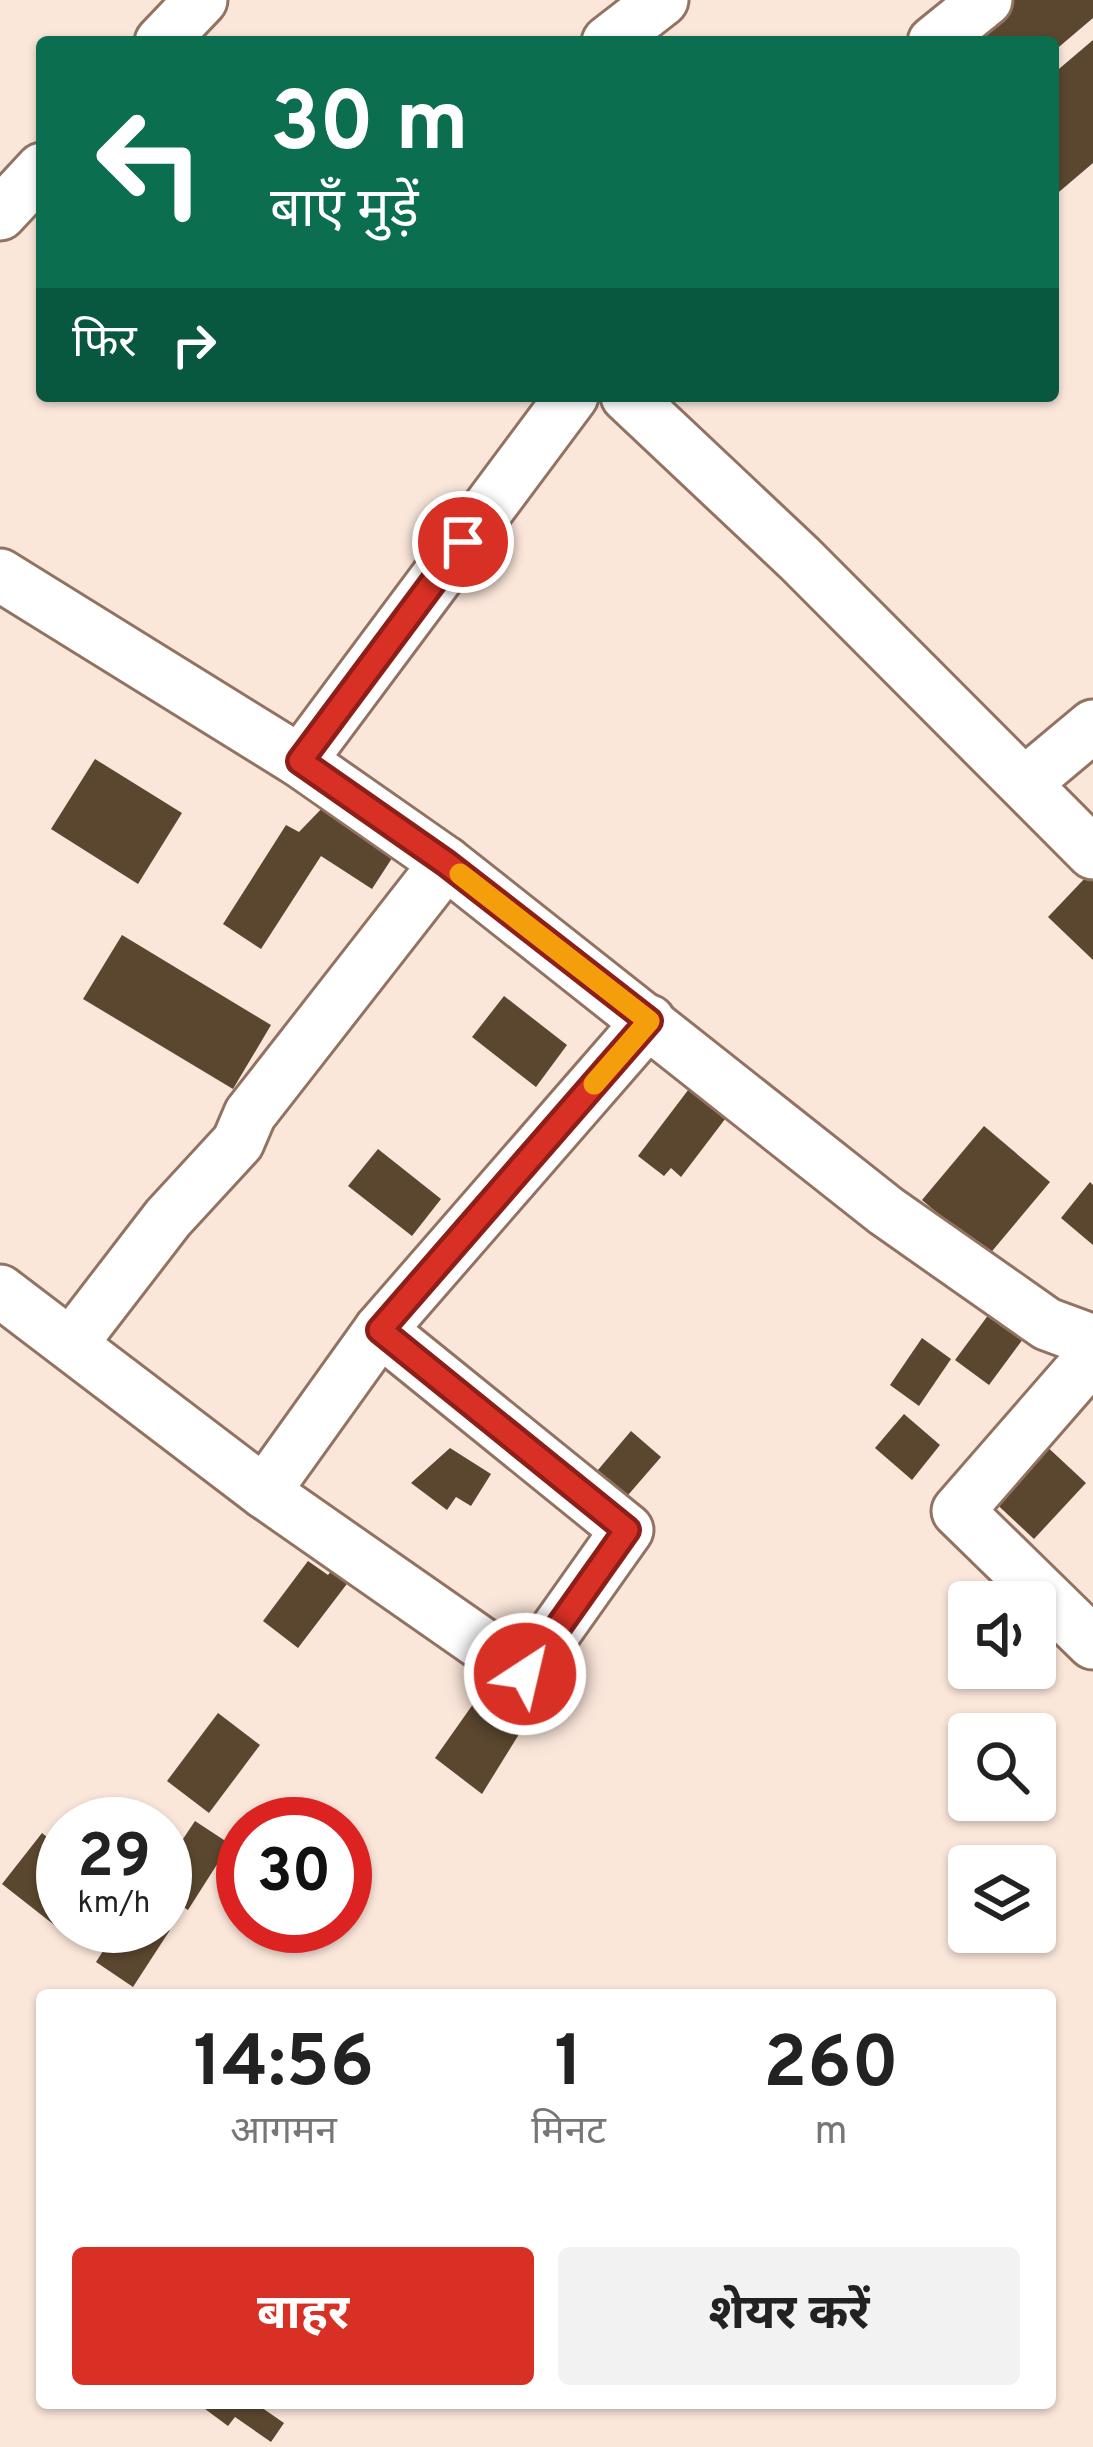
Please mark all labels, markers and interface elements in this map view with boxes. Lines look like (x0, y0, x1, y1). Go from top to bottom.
text: 30 m (270, 74, 469, 180)
icon: left (72, 84, 228, 240)
text: बाएँ मुड़ें (270, 178, 419, 247)
icon: right (161, 312, 227, 378)
text: फिर (72, 316, 137, 373)
pin (412, 491, 514, 593)
icon: arrive (430, 509, 496, 575)
map controls (948, 1581, 1056, 1953)
button: sound (948, 1581, 1056, 1689)
position arrow (462, 1611, 588, 1737)
button: search (948, 1713, 1056, 1821)
speed limit sign: 30 (216, 1797, 372, 1953)
text: 29 (77, 1822, 151, 1898)
button: layers (948, 1845, 1056, 1953)
text: km/h (78, 1886, 150, 1923)
text: 14:56 (193, 2020, 374, 2112)
text: 1 (554, 2020, 583, 2112)
text: 260 (763, 2021, 899, 2113)
text: आगमन (230, 2109, 337, 2158)
text: मिनट (531, 2109, 606, 2158)
text: m (814, 2109, 848, 2158)
button: बाहर (72, 2247, 534, 2385)
button: शेयर करें (558, 2247, 1020, 2385)

